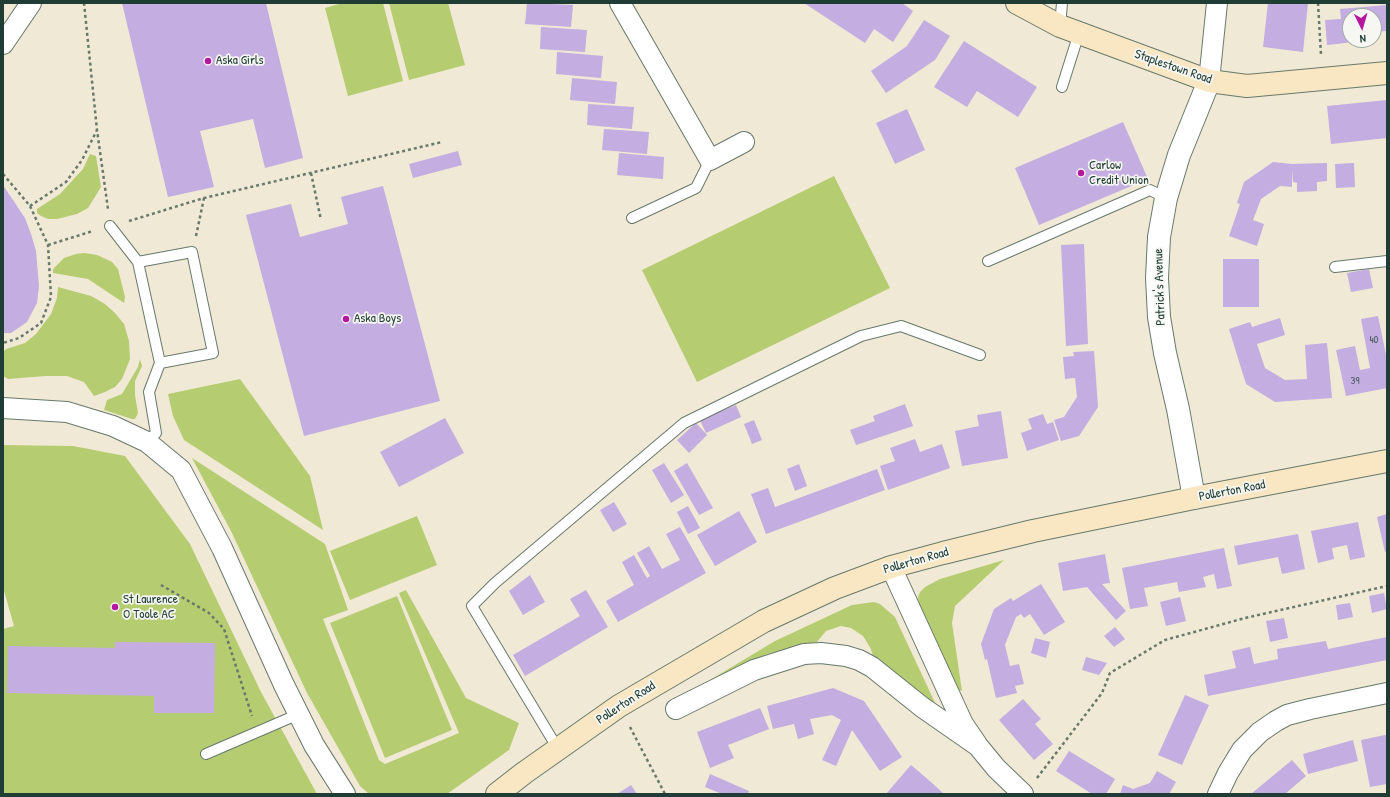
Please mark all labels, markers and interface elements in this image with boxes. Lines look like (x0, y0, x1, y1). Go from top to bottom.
north arrow (1342, 8, 1382, 48)
text: N (1359, 32, 1366, 46)
street label: Staplestown Road (1132, 46, 1214, 88)
place label: Aska Girls (216, 53, 263, 69)
marker: Aska Girls (203, 56, 213, 66)
place label: Carlow Credit Union (1089, 158, 1149, 189)
marker: Carlow Credit Union (1076, 168, 1086, 178)
street label: Patrick's Avenue (1151, 248, 1169, 326)
place label: Aska Boys (354, 311, 401, 327)
marker: Aska Boys (341, 314, 351, 324)
house number: 40 (1369, 333, 1379, 347)
house number: 39 (1351, 374, 1359, 388)
street label: Pollerton Road (1198, 477, 1266, 505)
street label: Pollerton Road (882, 544, 950, 578)
place label: St Laurence O Toole AC (123, 592, 178, 623)
marker: St Laurence O Toole AC (110, 602, 120, 612)
street label: Pollerton Road (594, 678, 658, 728)

